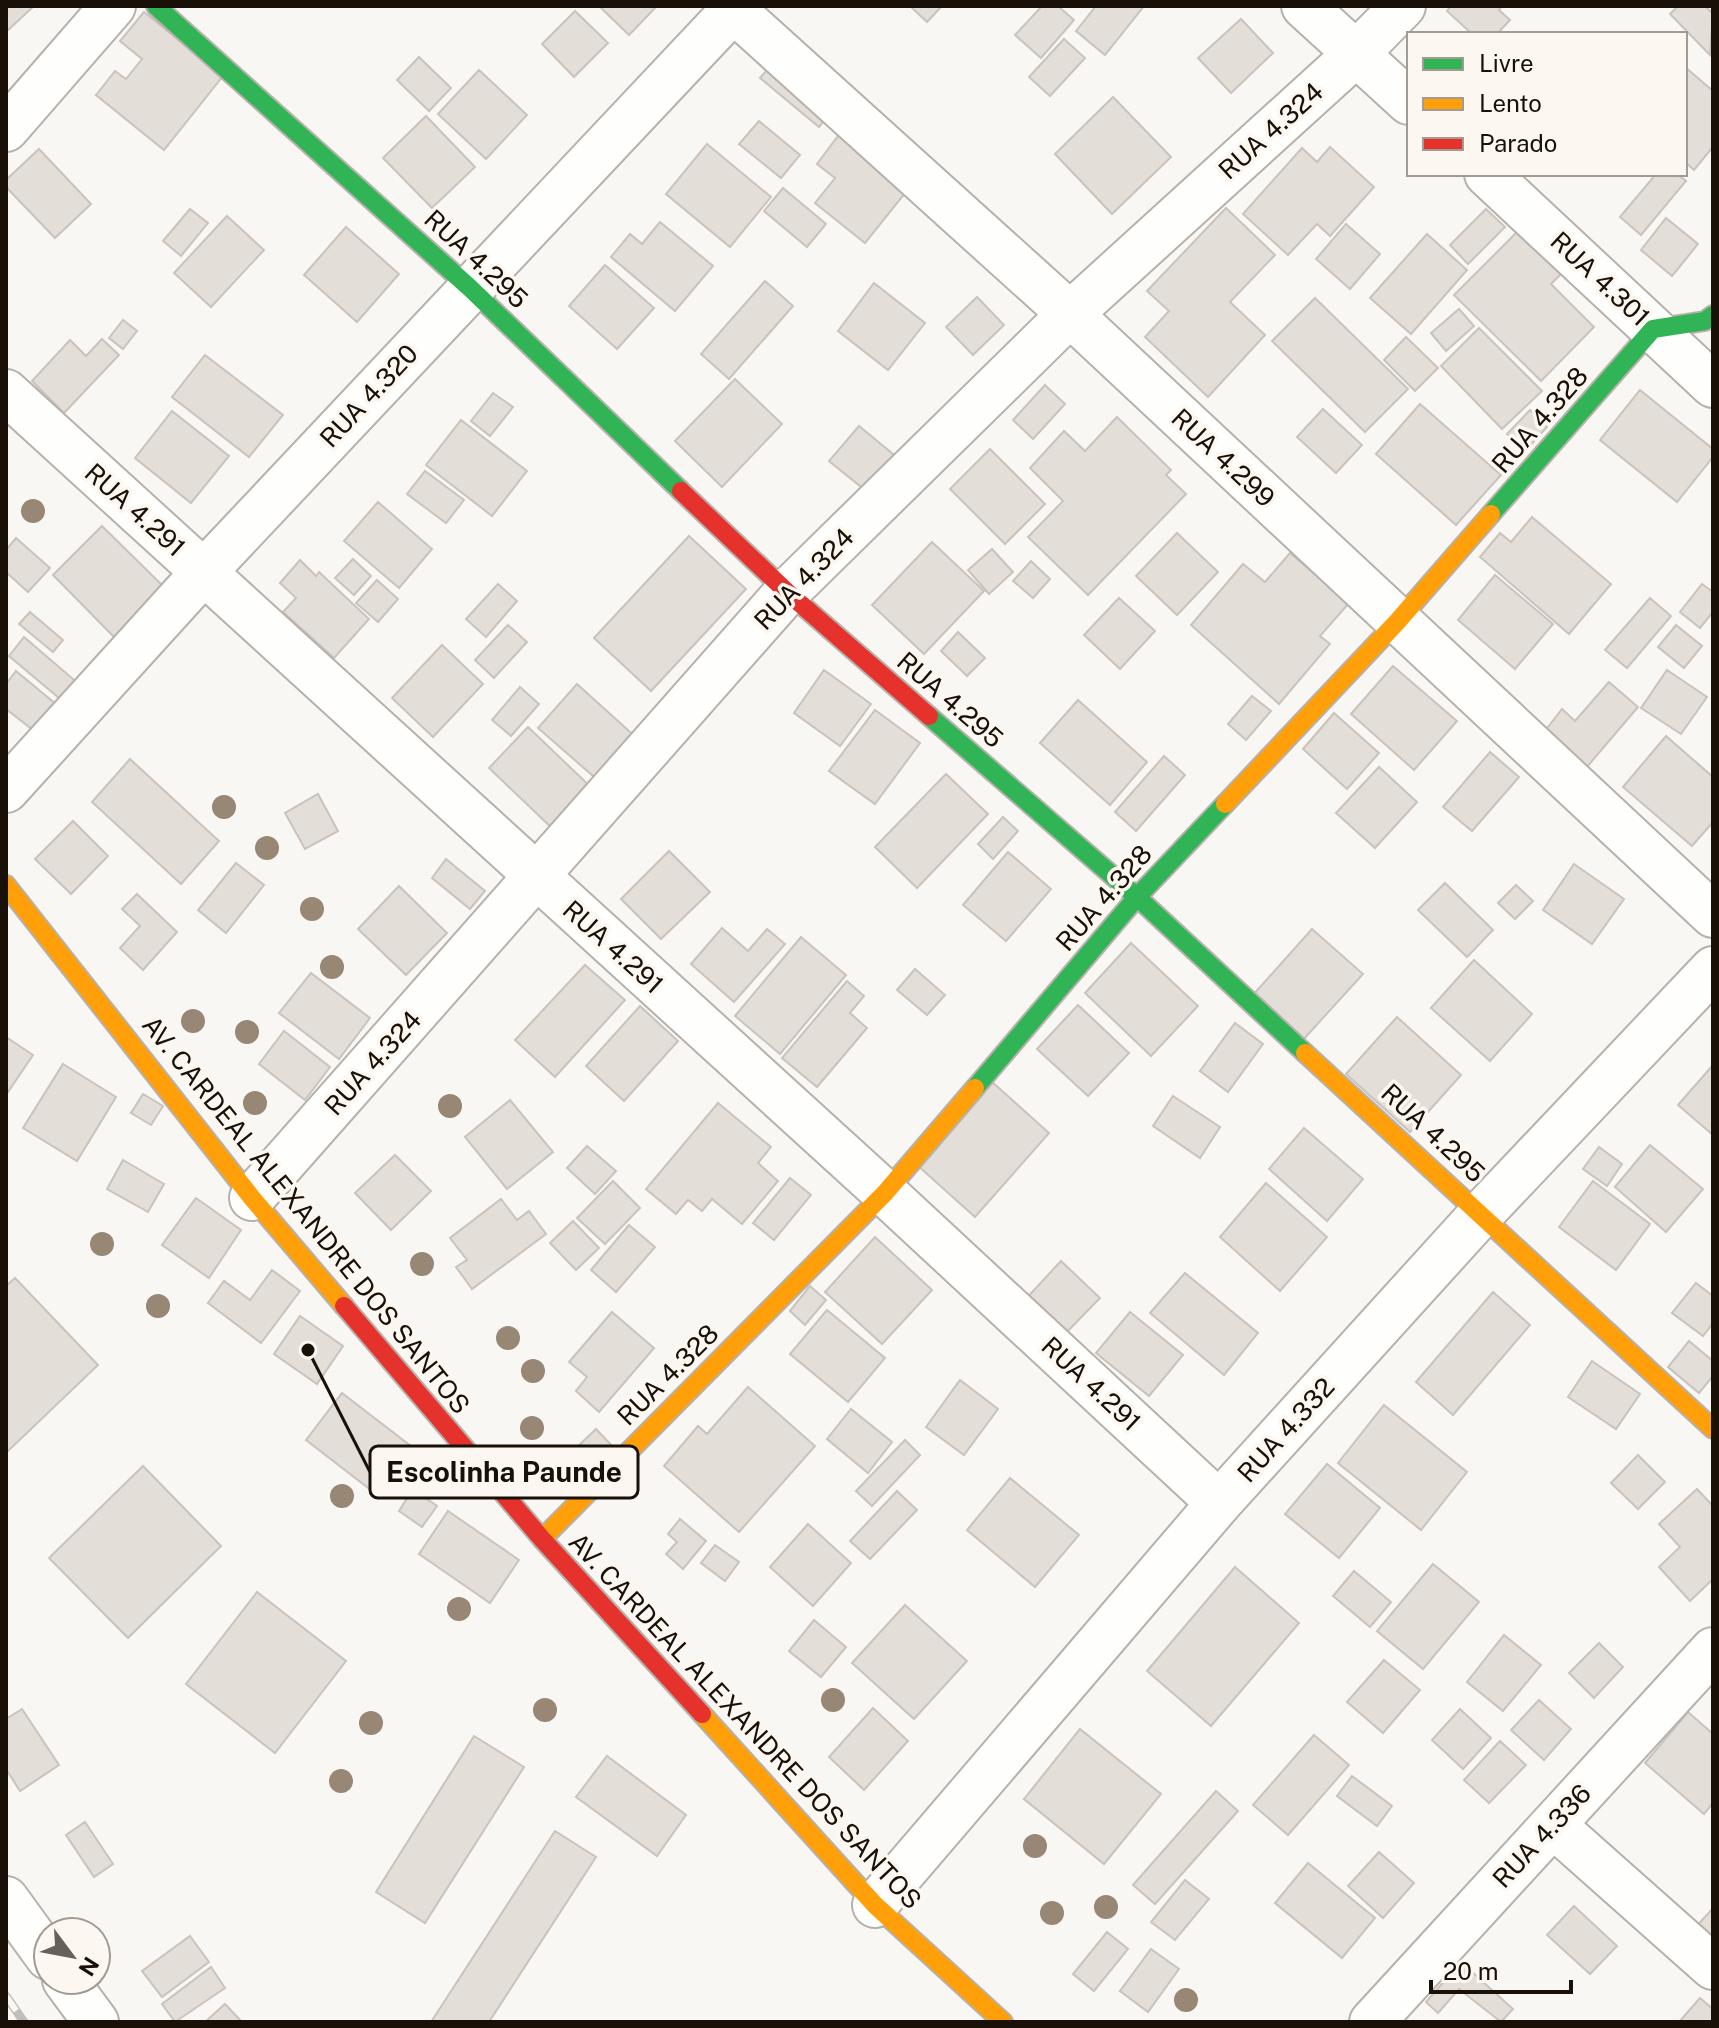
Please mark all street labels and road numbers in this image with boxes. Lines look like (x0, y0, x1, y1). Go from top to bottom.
street label: RUA 4.324 (1212, 76, 1329, 186)
street label: RUA 4.295 (418, 203, 535, 314)
street label: RUA 4.301 (1544, 225, 1656, 332)
street label: RUA 4.320 (313, 338, 424, 453)
street label: RUA 4.328 (1485, 360, 1594, 479)
street label: RUA 4.299 (1165, 402, 1281, 513)
street label: RUA 4.291 (79, 457, 192, 563)
street label: RUA 4.324 (747, 521, 860, 636)
street label: RUA 4.295 (891, 645, 1010, 754)
street label: RUA 4.328 (1049, 838, 1158, 957)
street label: RUA 4.291 (557, 894, 670, 1000)
street label: RUA 4.324 (318, 1004, 428, 1121)
street label: AV. CARDEAL ALEXANDRE DOS SANTOS (136, 1010, 477, 1420)
street label: RUA 4.295 (1375, 1077, 1492, 1188)
street label: RUA 4.328 (611, 1318, 725, 1432)
street label: RUA 4.291 (1035, 1330, 1147, 1437)
street label: RUA 4.332 (1231, 1371, 1340, 1488)
street label: AV. CARDEAL ALEXANDRE DOS SANTOS (563, 1526, 928, 1915)
street label: RUA 4.336 (1486, 1778, 1597, 1894)

